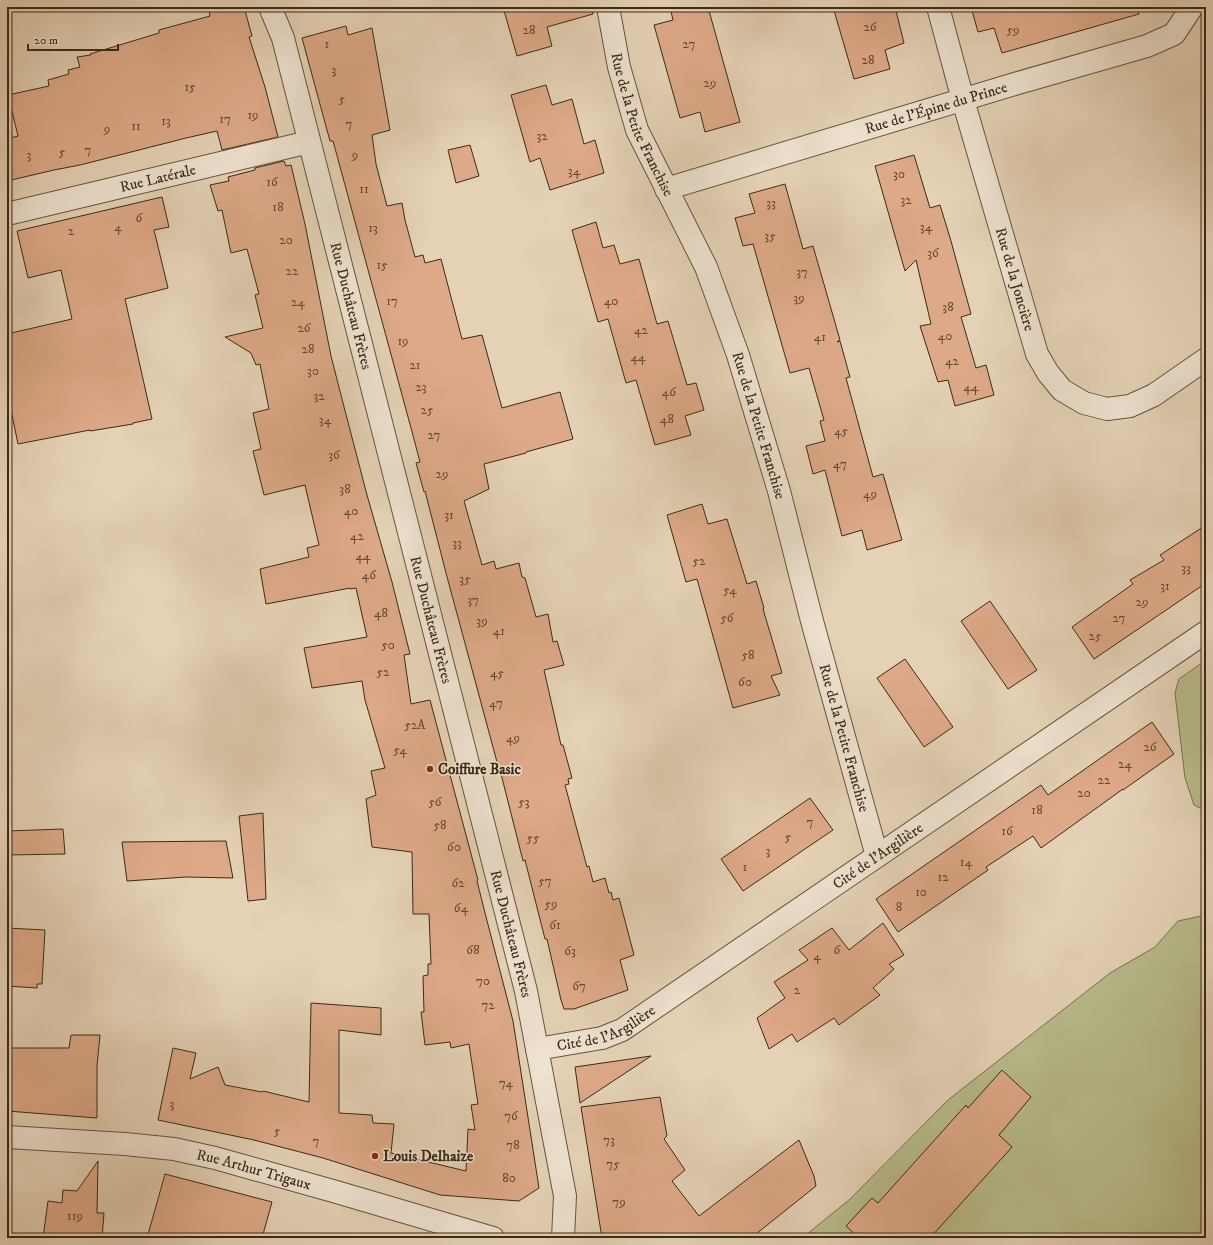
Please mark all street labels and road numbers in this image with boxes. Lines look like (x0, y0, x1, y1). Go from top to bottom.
street label: Rue de la Petite Franchise (607, 51, 678, 199)
street label: Rue de l'Épine du Prince (863, 77, 1010, 138)
street label: Rue Latérale (118, 160, 198, 196)
street label: Rue de la Joncière (991, 225, 1039, 333)
street label: Rue Duchâteau Frères (326, 240, 377, 372)
street label: Rue de la Petite Franchise (728, 349, 790, 501)
street label: Rue Duchâteau Frères (406, 554, 457, 685)
street label: Rue de la Petite Franchise (815, 662, 874, 814)
street label: Cité de l'Argilière (829, 818, 927, 893)
street label: Rue Duchâteau Frères (486, 868, 537, 999)
street label: Cité de l'Argilière (555, 1001, 659, 1055)
street label: Rue Arthur Trigaux (195, 1145, 314, 1194)

